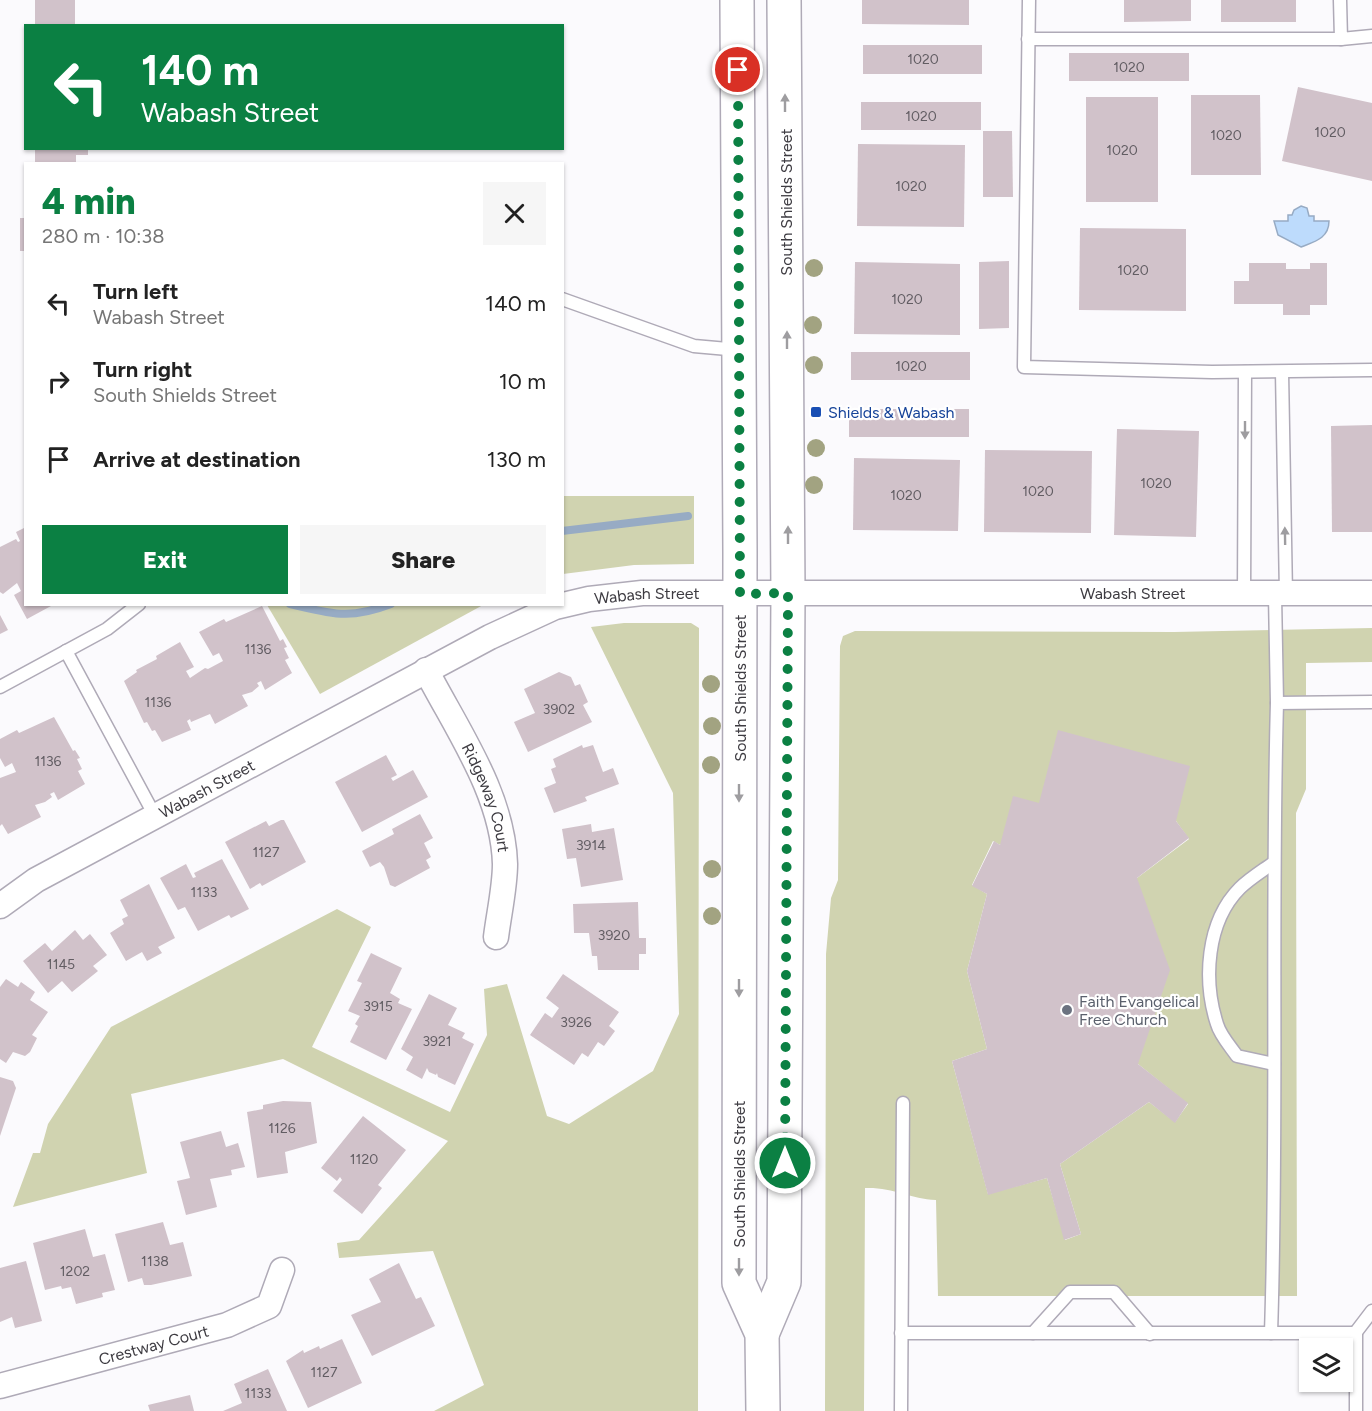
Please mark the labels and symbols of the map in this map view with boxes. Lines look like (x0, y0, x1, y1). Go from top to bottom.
pin (712, 44, 763, 95)
house number: 1020 (907, 51, 939, 68)
house number: 1020 (1113, 59, 1145, 76)
one-way arrow (780, 93, 790, 112)
house number: 1020 (905, 108, 937, 125)
house number: 1020 (1314, 124, 1346, 141)
house number: 1020 (1210, 127, 1242, 144)
street label: South Shields Street (777, 128, 796, 276)
house number: 1020 (1106, 142, 1138, 159)
house number: 1020 (895, 178, 927, 195)
house number: 1020 (1117, 262, 1149, 279)
house number: 1020 (891, 291, 923, 308)
one-way arrow (782, 330, 792, 349)
house number: 1020 (895, 358, 927, 375)
place label: Shields & Wabash (828, 403, 955, 422)
marker: Shields & Wabash (809, 405, 823, 419)
one-way arrow (1240, 421, 1250, 440)
house number: 1020 (1140, 475, 1172, 492)
house number: 1020 (1022, 483, 1054, 500)
house number: 1020 (890, 487, 922, 504)
one-way arrow (783, 525, 793, 544)
one-way arrow (1280, 527, 1290, 546)
street label: Wabash Street (593, 584, 700, 608)
street label: Wabash Street (1080, 584, 1186, 603)
street label: South Shields Street (731, 614, 750, 762)
house number: 1136 (244, 641, 272, 658)
house number: 1136 (144, 694, 172, 711)
house number: 3902 (543, 701, 575, 718)
street label: Ridgeway Court (458, 740, 514, 853)
house number: 1136 (34, 753, 62, 770)
street label: Wabash Street (156, 755, 258, 822)
one-way arrow (734, 784, 744, 803)
house number: 3914 (576, 837, 606, 854)
house number: 1127 (253, 844, 280, 861)
house number: 1133 (191, 884, 217, 901)
house number: 3920 (598, 927, 630, 944)
house number: 1145 (47, 956, 75, 973)
one-way arrow (734, 979, 744, 998)
place label: Faith Evangelical Free Church (1079, 992, 1199, 1029)
house number: 3915 (363, 998, 393, 1015)
marker: Faith Evangelical Free Church (1060, 1003, 1074, 1017)
house number: 3926 (560, 1014, 592, 1031)
house number: 3921 (422, 1033, 452, 1050)
street label: South Shields Street (730, 1100, 749, 1248)
house number: 1126 (268, 1120, 296, 1137)
position arrow (753, 1131, 817, 1195)
house number: 1120 (350, 1151, 378, 1168)
house number: 1138 (141, 1253, 169, 1270)
one-way arrow (734, 1258, 744, 1277)
house number: 1202 (60, 1263, 90, 1280)
street label: Crestway Court (96, 1321, 211, 1369)
house number: 1127 (311, 1364, 338, 1381)
house number: 1133 (245, 1385, 271, 1402)

